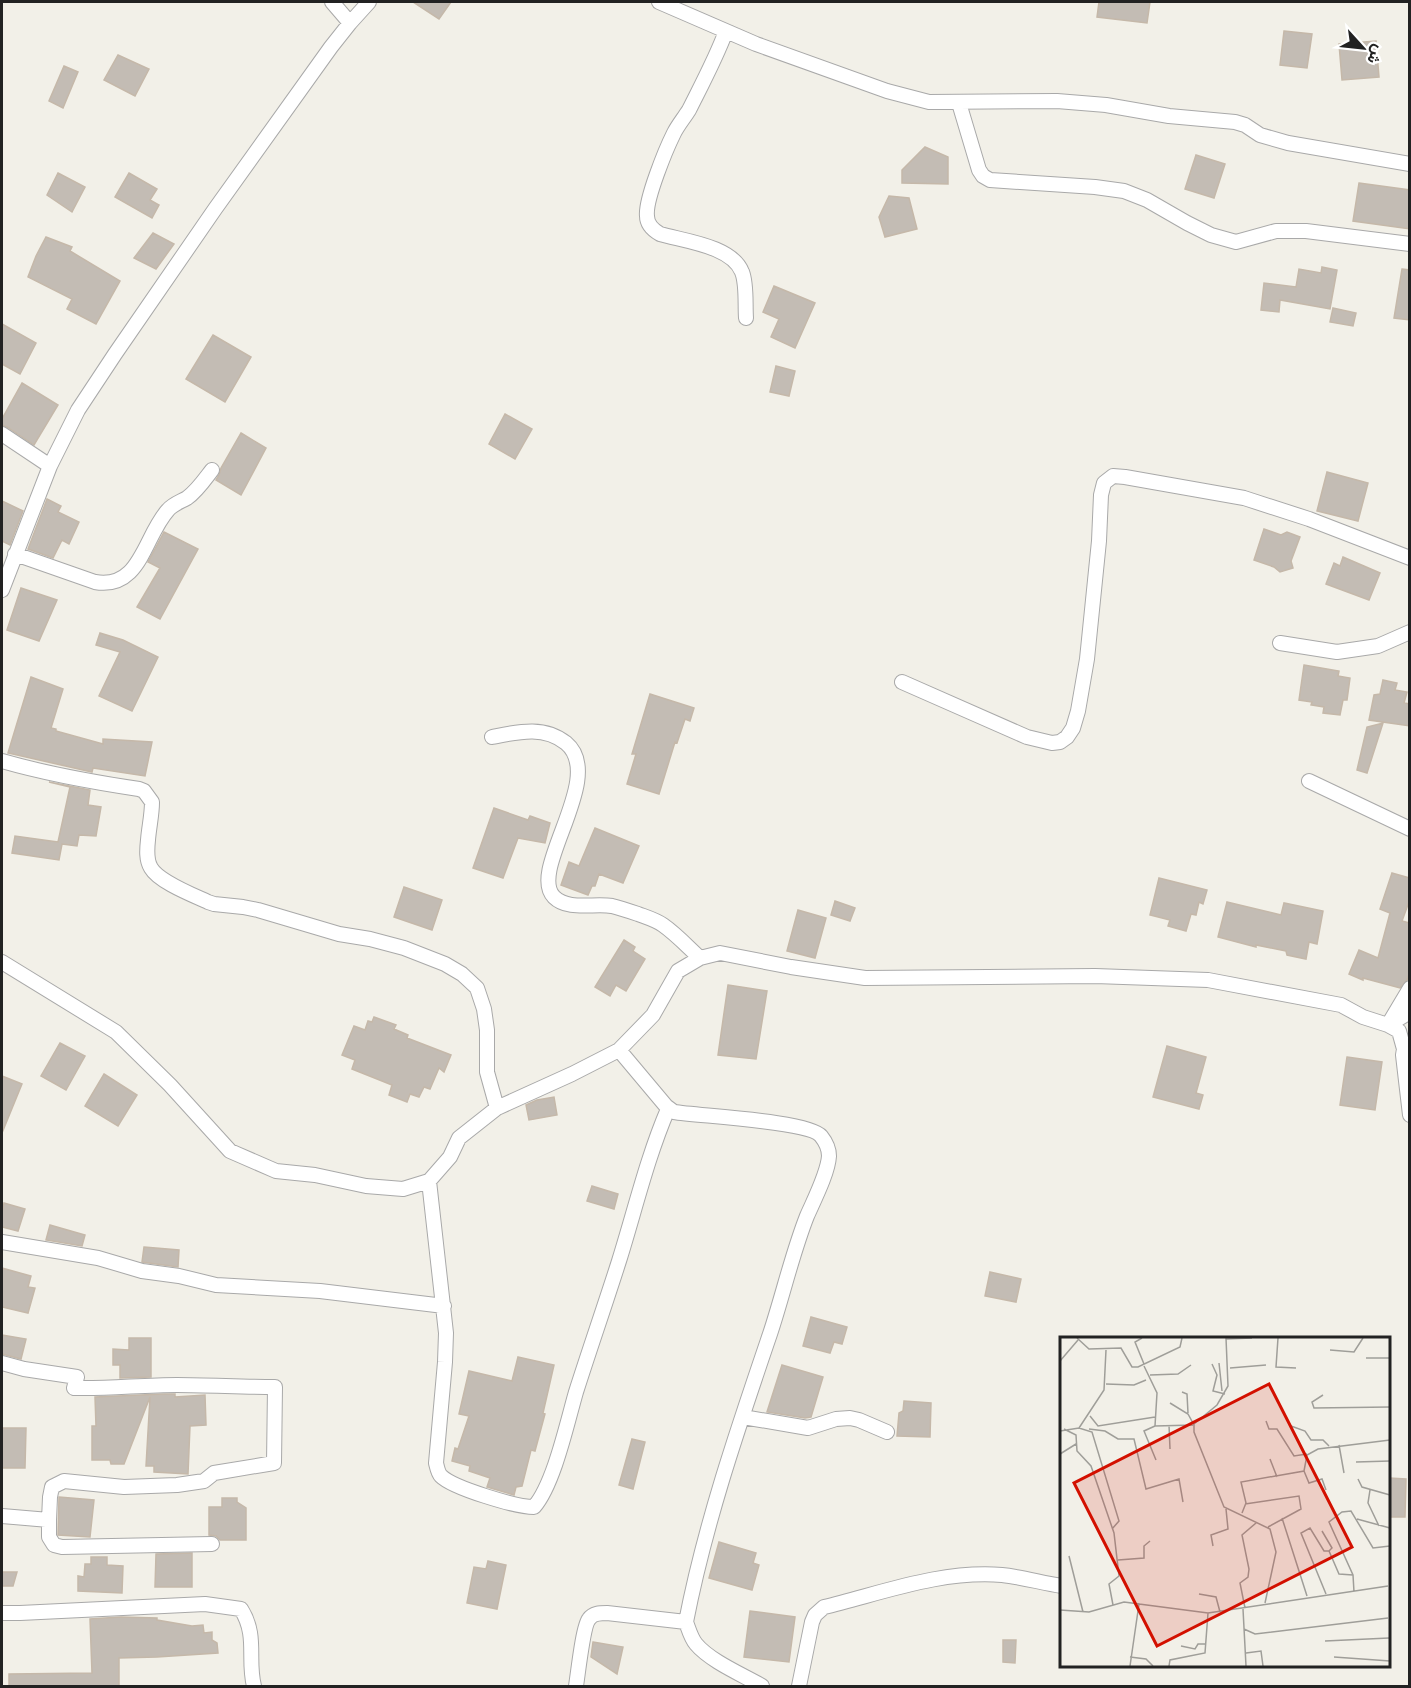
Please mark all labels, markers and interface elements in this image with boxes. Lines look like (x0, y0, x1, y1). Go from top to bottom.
north arrow (1333, 18, 1393, 78)
text: ش (1362, 41, 1388, 67)
inset map (1060, 1337, 1390, 1667)

